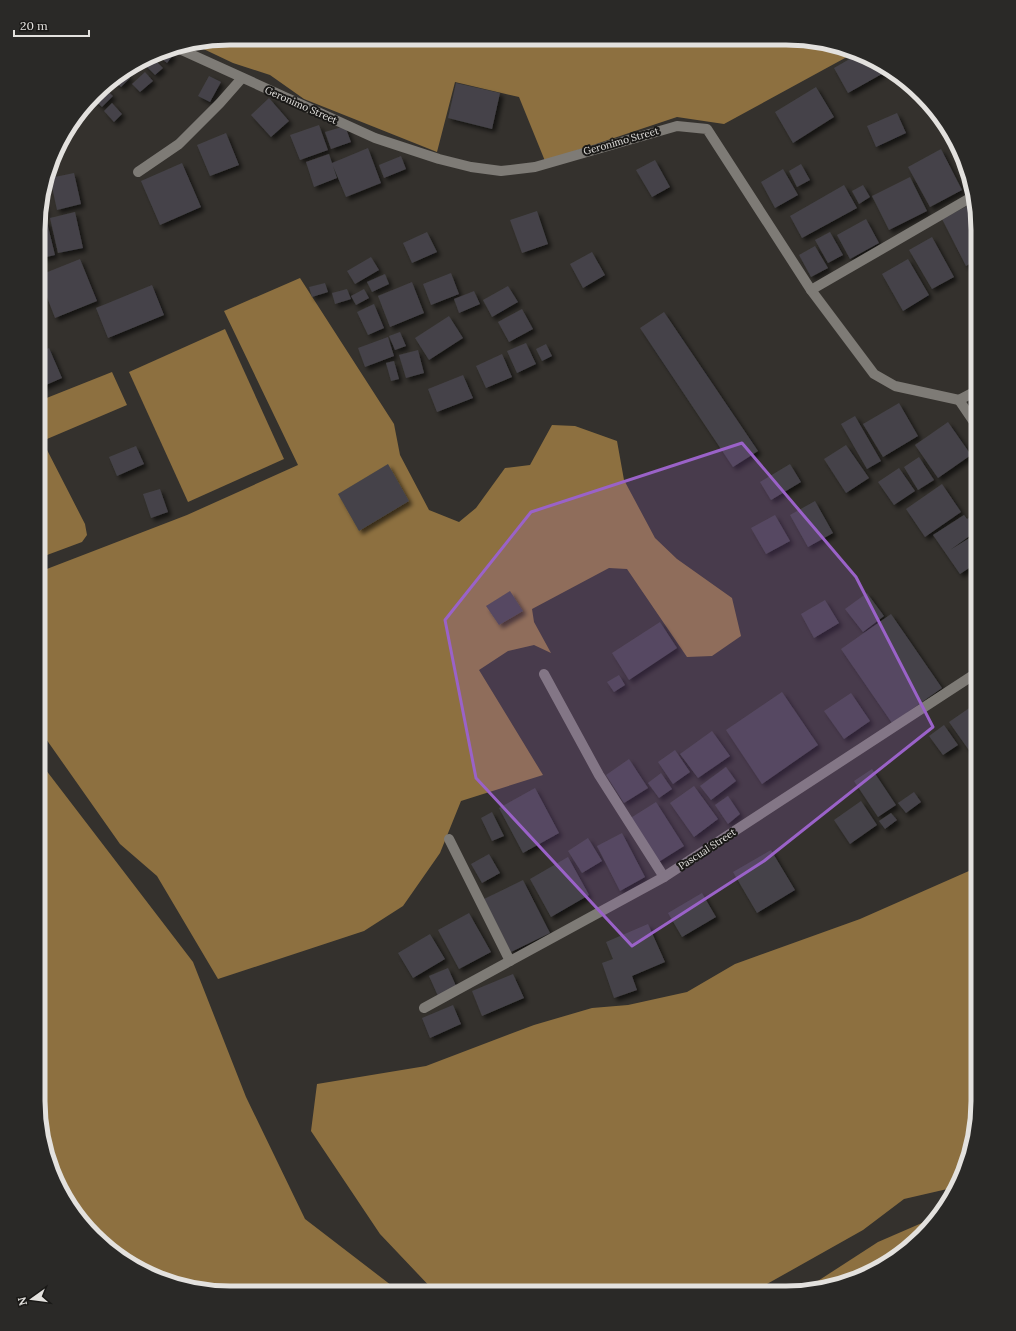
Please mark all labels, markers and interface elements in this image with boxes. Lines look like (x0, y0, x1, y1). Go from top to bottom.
scale bar (14, 12, 89, 38)
text: 20 m (20, 18, 48, 33)
street label: Geronimo Street (263, 83, 339, 127)
street label: Geronimo Street (582, 124, 660, 158)
street label: Pascual Street (676, 826, 738, 872)
north arrow (12, 1279, 52, 1319)
text: N (14, 1295, 30, 1307)

